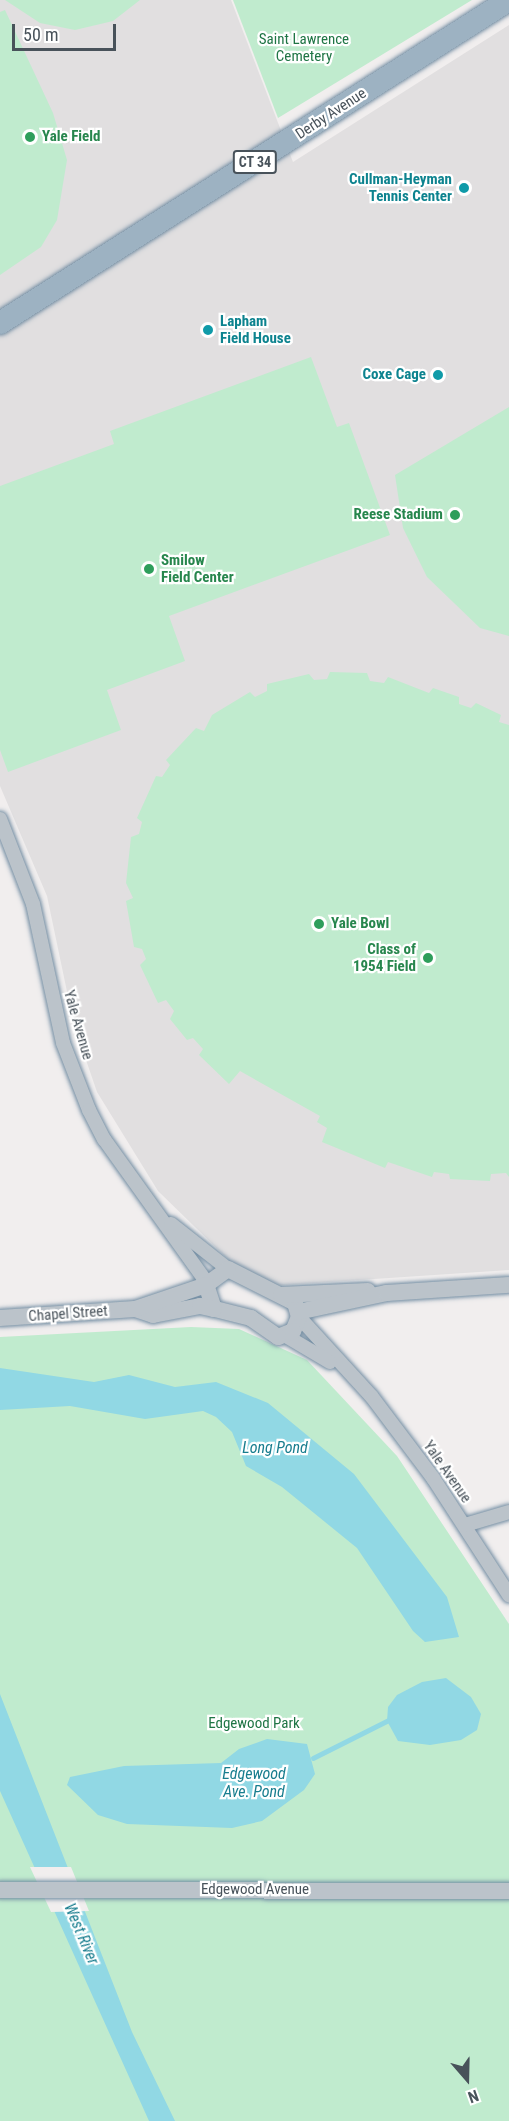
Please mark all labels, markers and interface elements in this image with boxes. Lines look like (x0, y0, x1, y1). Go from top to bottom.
scale bar (15, 12, 118, 50)
text: 50 m (23, 24, 58, 45)
park label: Saint Lawrence Cemetery (259, 30, 349, 65)
street label: Derby Avenue (292, 85, 370, 143)
place label: Yale Field (42, 128, 100, 146)
marker: Yale Field (23, 130, 37, 144)
road number: CT 34 (232, 151, 278, 173)
place label: Cullman-Heyman Tennis Center (349, 170, 452, 205)
marker: Cullman-Heyman Tennis Center (457, 181, 471, 195)
place label: Lapham Field House (220, 312, 291, 347)
marker: Lapham Field House (201, 323, 215, 337)
place label: Coxe Cage (363, 366, 426, 384)
marker: Coxe Cage (431, 368, 445, 382)
place label: Reese Stadium (353, 506, 443, 524)
marker: Reese Stadium (448, 508, 462, 522)
place label: Smilow Field Center (161, 551, 234, 586)
marker: Smilow Field Center (142, 562, 156, 576)
place label: Yale Bowl (331, 915, 389, 933)
marker: Yale Bowl (312, 917, 326, 931)
place label: Class of 1954 Field (353, 940, 416, 975)
marker: Class of 1954 Field (421, 951, 435, 965)
street label: Yale Avenue (59, 988, 97, 1062)
street label: Chapel Street (28, 1302, 108, 1326)
water label: Long Pond (242, 1438, 308, 1458)
street label: Yale Avenue (419, 1438, 475, 1506)
park label: Edgewood Park (208, 1715, 300, 1733)
water label: Edgewood Ave. Pond (222, 1764, 286, 1802)
street label: Edgewood Avenue (201, 1881, 309, 1899)
water label: West River (60, 1901, 102, 1967)
north arrow (437, 2049, 497, 2109)
text: N (465, 2086, 481, 2107)

